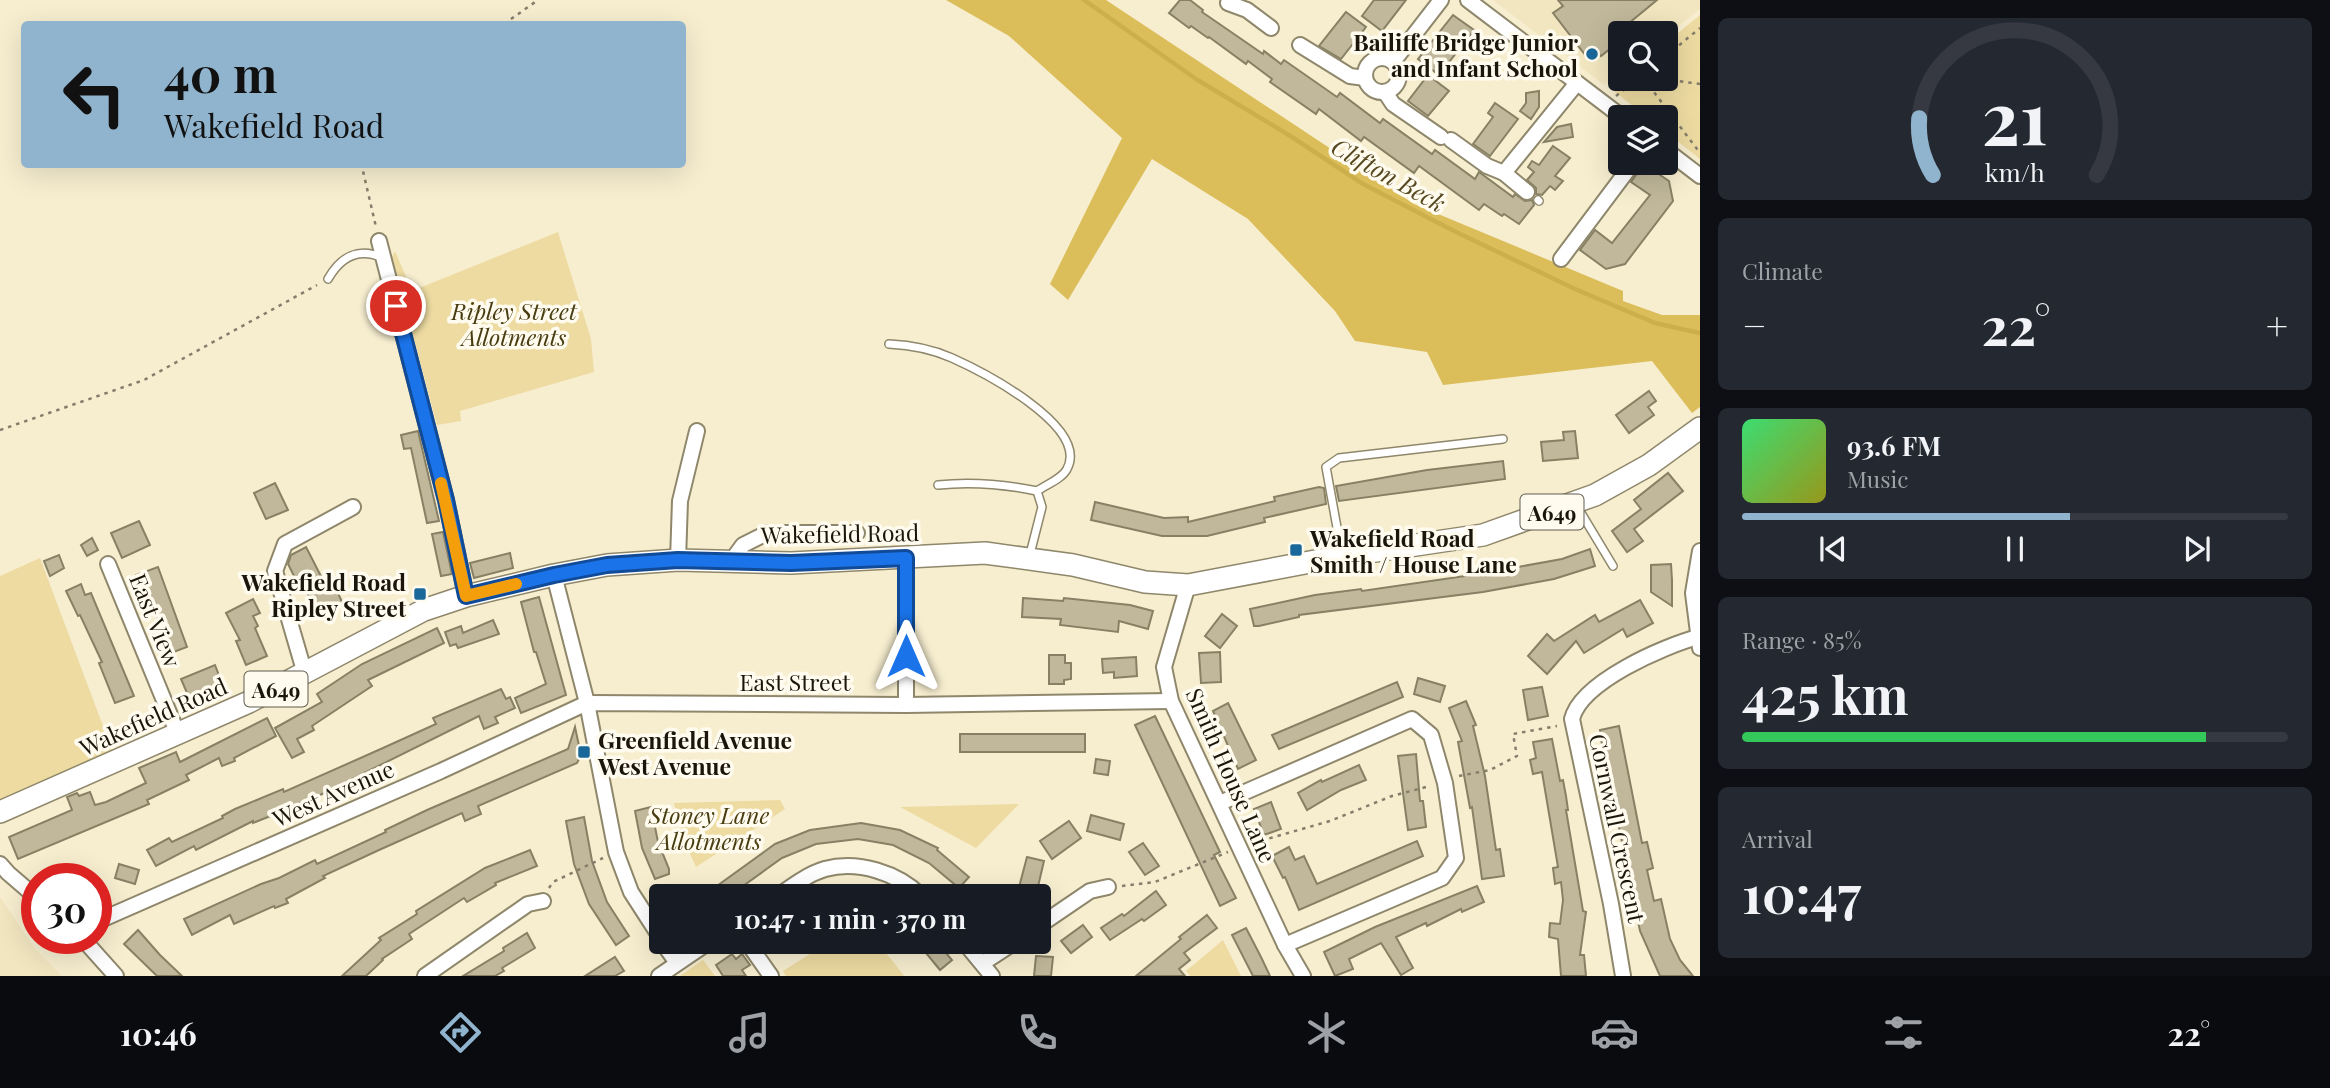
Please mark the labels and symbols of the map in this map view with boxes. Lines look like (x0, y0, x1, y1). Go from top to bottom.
place label: Bailiffe Bridge Junior and Infant School (1353, 26, 1578, 83)
marker: Bailiffe Bridge Junior and Infant School (1584, 46, 1600, 62)
water label: Clifton Beck (1326, 130, 1452, 218)
pin (366, 276, 426, 336)
park label: Ripley Street Allotments (450, 295, 578, 352)
road number: A649 (1520, 494, 1584, 530)
street label: Wakefield Road (760, 516, 919, 550)
place label: Wakefield Road Smith / House Lane (1309, 522, 1517, 579)
marker: Wakefield Road Smith / House Lane (1288, 542, 1304, 558)
place label: Wakefield Road Ripley Street (240, 566, 407, 623)
street label: East View (123, 569, 189, 672)
marker: Wakefield Road Ripley Street (412, 586, 428, 602)
position arrow (869, 619, 943, 693)
street label: East Street (740, 666, 851, 697)
street label: Wakefield Road (73, 670, 232, 763)
road number: A649 (244, 672, 308, 706)
street label: Smith House Lane (1180, 683, 1284, 867)
place label: Greenfield Avenue West Avenue (597, 724, 792, 781)
street label: Cornwall Crescent (1583, 731, 1653, 926)
marker: Greenfield Avenue West Avenue (576, 744, 592, 760)
street label: West Avenue (267, 752, 399, 834)
park label: Stoney Lane Allotments (648, 799, 769, 856)
speed limit sign: 30 (21, 863, 112, 954)

